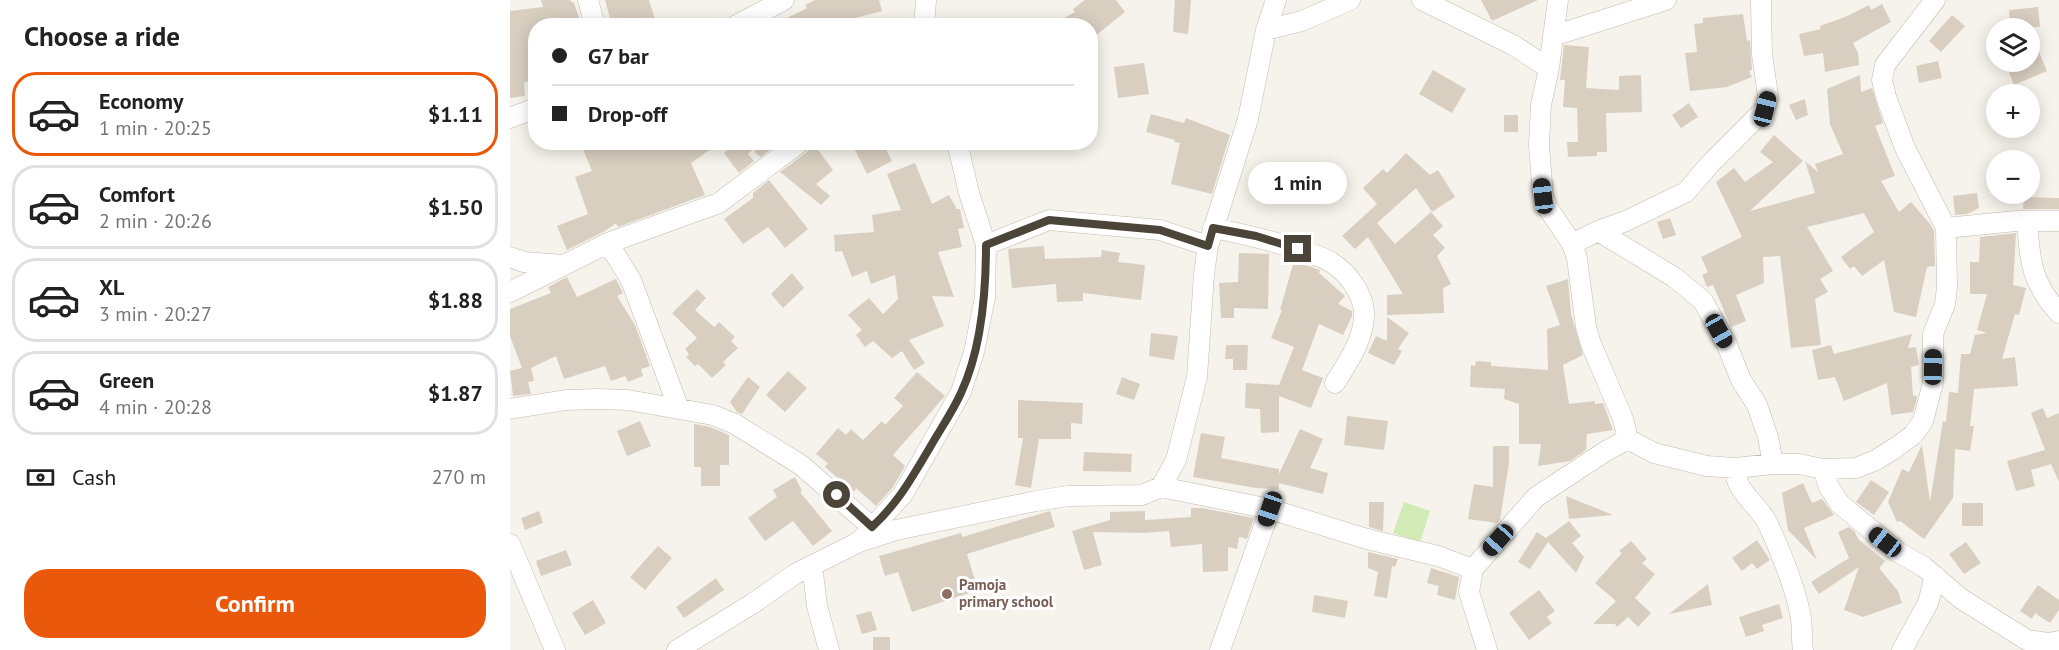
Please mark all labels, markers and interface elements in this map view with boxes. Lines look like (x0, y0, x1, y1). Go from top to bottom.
map controls (1986, 18, 2040, 204)
button: layers (1986, 18, 2040, 72)
text: Choose a ride (24, 19, 180, 53)
text: G7 bar (588, 42, 649, 70)
button: + (1986, 84, 2040, 138)
icon: car (27, 87, 81, 141)
text: Economy (99, 87, 183, 115)
car (1752, 89, 1778, 129)
text: $1.11 (428, 100, 483, 128)
text: Drop-off (588, 100, 667, 128)
text: 1 min · 20:25 (99, 115, 212, 141)
button: − (1986, 150, 2040, 204)
callout: 1 min (1248, 162, 1348, 204)
text: 1 min (1273, 170, 1322, 196)
car (1532, 177, 1554, 215)
icon: car (27, 180, 81, 234)
text: Comfort (99, 180, 175, 208)
text: $1.50 (428, 193, 483, 221)
text: 2 min · 20:26 (99, 208, 212, 234)
route end (1284, 235, 1311, 262)
icon: car (27, 273, 81, 327)
text: XL (99, 273, 124, 301)
text: $1.88 (428, 286, 483, 314)
text: 3 min · 20:27 (99, 301, 212, 327)
car (1702, 311, 1736, 351)
car (1924, 349, 1942, 385)
icon: car (27, 366, 81, 420)
text: Green (99, 366, 154, 394)
text: $1.87 (428, 379, 483, 407)
text: 4 min · 20:28 (99, 394, 212, 420)
icon: cash (24, 461, 57, 494)
text: Cash (72, 463, 116, 491)
text: 270 m (432, 464, 486, 490)
route start (823, 481, 850, 508)
car (1256, 489, 1284, 529)
car (1479, 521, 1517, 559)
car (1865, 524, 1905, 560)
button: Confirm (24, 569, 486, 638)
place label: Pamoja primary school (959, 575, 1054, 611)
marker: Pamoja primary school (940, 587, 954, 601)

